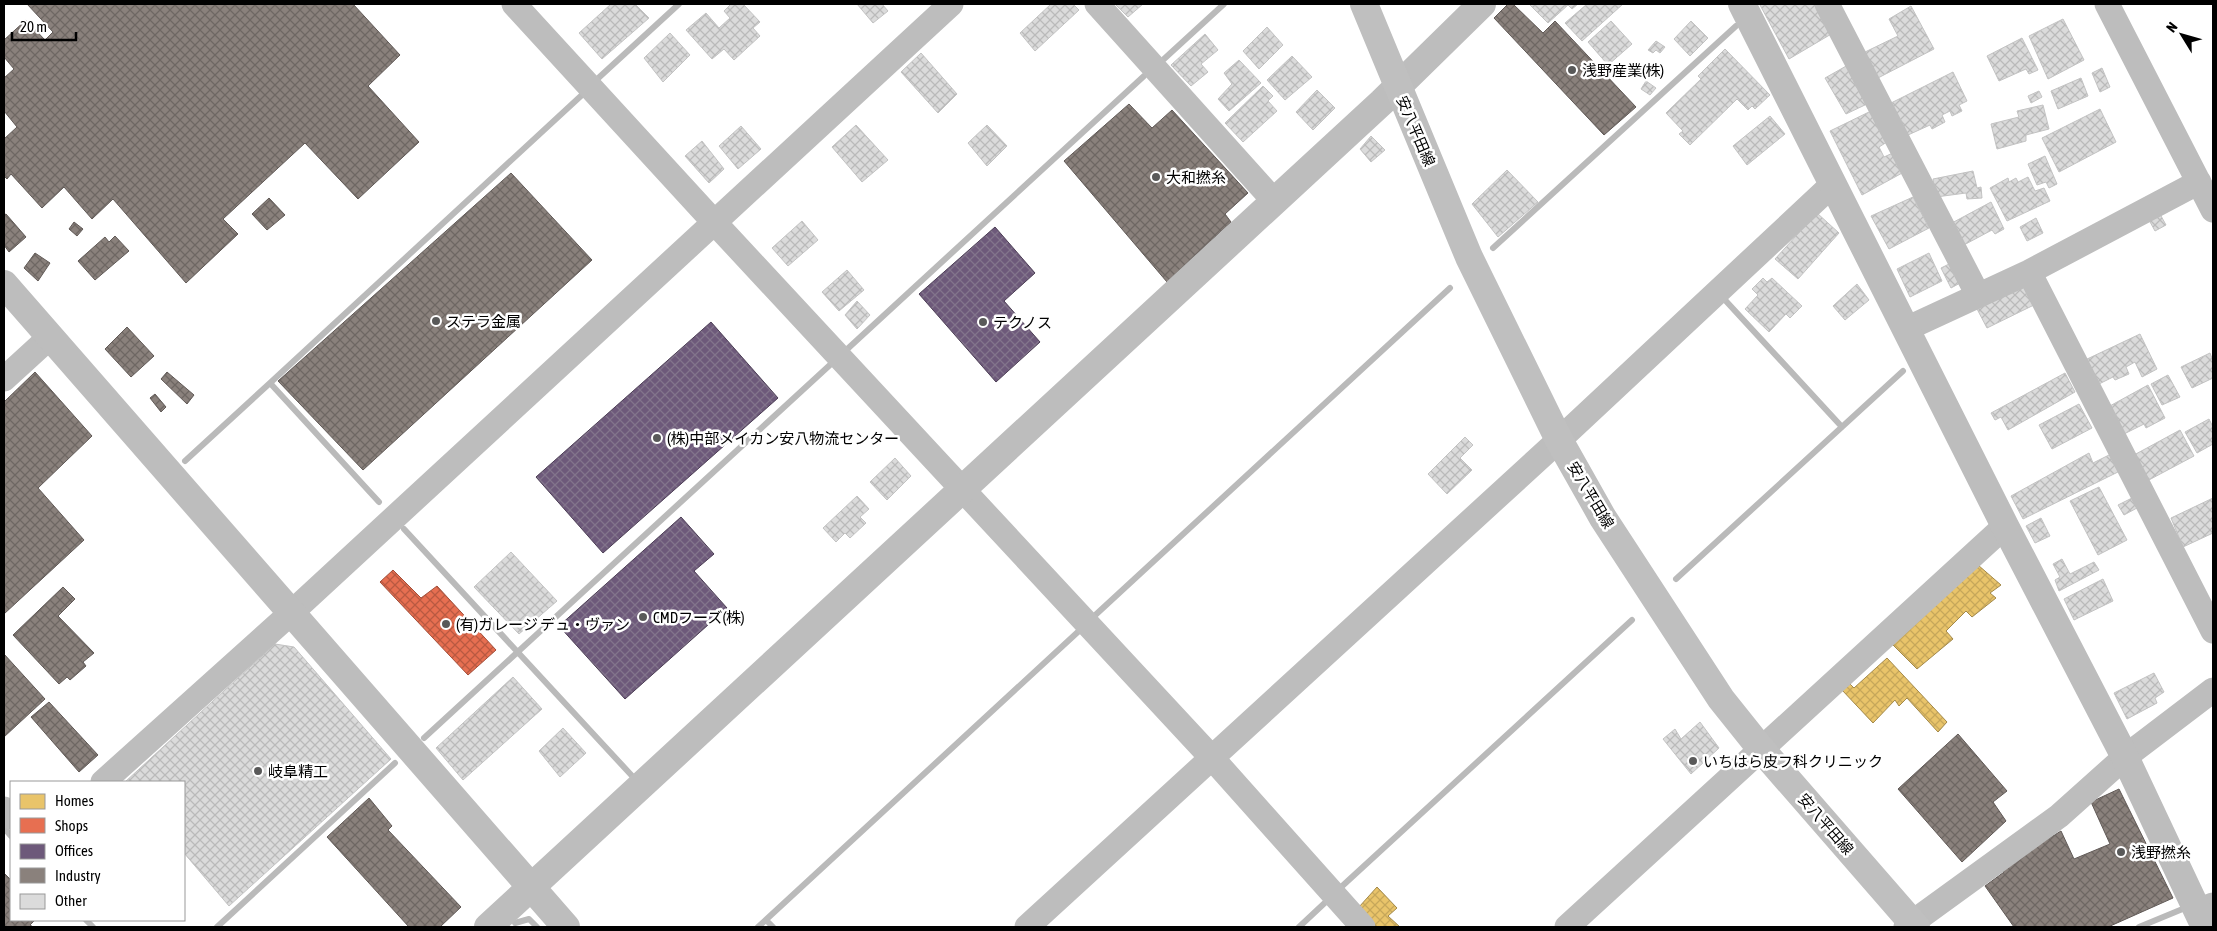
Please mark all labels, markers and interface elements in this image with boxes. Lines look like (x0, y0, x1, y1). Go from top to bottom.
scale bar (12, 10, 76, 42)
north arrow (2157, 10, 2207, 60)
text: 20 m (20, 18, 47, 35)
text: N (2163, 19, 2180, 35)
place label: 浅野産業(株) (1582, 62, 1664, 79)
marker: 浅野産業(株) (1566, 64, 1578, 76)
street label: 安八平田線 (1394, 93, 1438, 169)
place label: 大和撚糸 (1166, 169, 1226, 186)
marker: 大和撚糸 (1150, 171, 1162, 183)
place label: ステラ金属 (446, 313, 521, 330)
place label: テクノス (993, 314, 1052, 331)
marker: ステラ金属 (430, 315, 442, 327)
marker: テクノス (977, 316, 989, 328)
place label: (株)中部メイカン安八物流センター (667, 430, 899, 447)
marker: (株)中部メイカン安八物流センター (651, 432, 663, 444)
street label: 安八平田線 (1564, 458, 1618, 532)
place label: CMDフーズ(株) (653, 609, 745, 626)
marker: CMDフーズ(株) (637, 611, 649, 623)
place label: (有)ガレージ デュ・ヴァン (456, 616, 630, 633)
marker: (有)ガレージ デュ・ヴァン (440, 618, 452, 630)
place label: いちはら皮フ科クリニック (1703, 753, 1883, 770)
marker: いちはら皮フ科クリニック (1687, 755, 1699, 767)
place label: 岐阜精工 (268, 763, 328, 780)
marker: 岐阜精工 (252, 765, 264, 777)
legend (10, 781, 185, 921)
street label: 安八平田線 (1795, 790, 1857, 858)
text: Homes (55, 792, 94, 809)
text: Shops (55, 817, 88, 834)
text: Offices (55, 842, 93, 859)
place label: 浅野撚糸 (2131, 844, 2191, 861)
marker: 浅野撚糸 (2115, 846, 2127, 858)
text: Industry (55, 867, 101, 884)
text: Other (55, 892, 87, 909)

